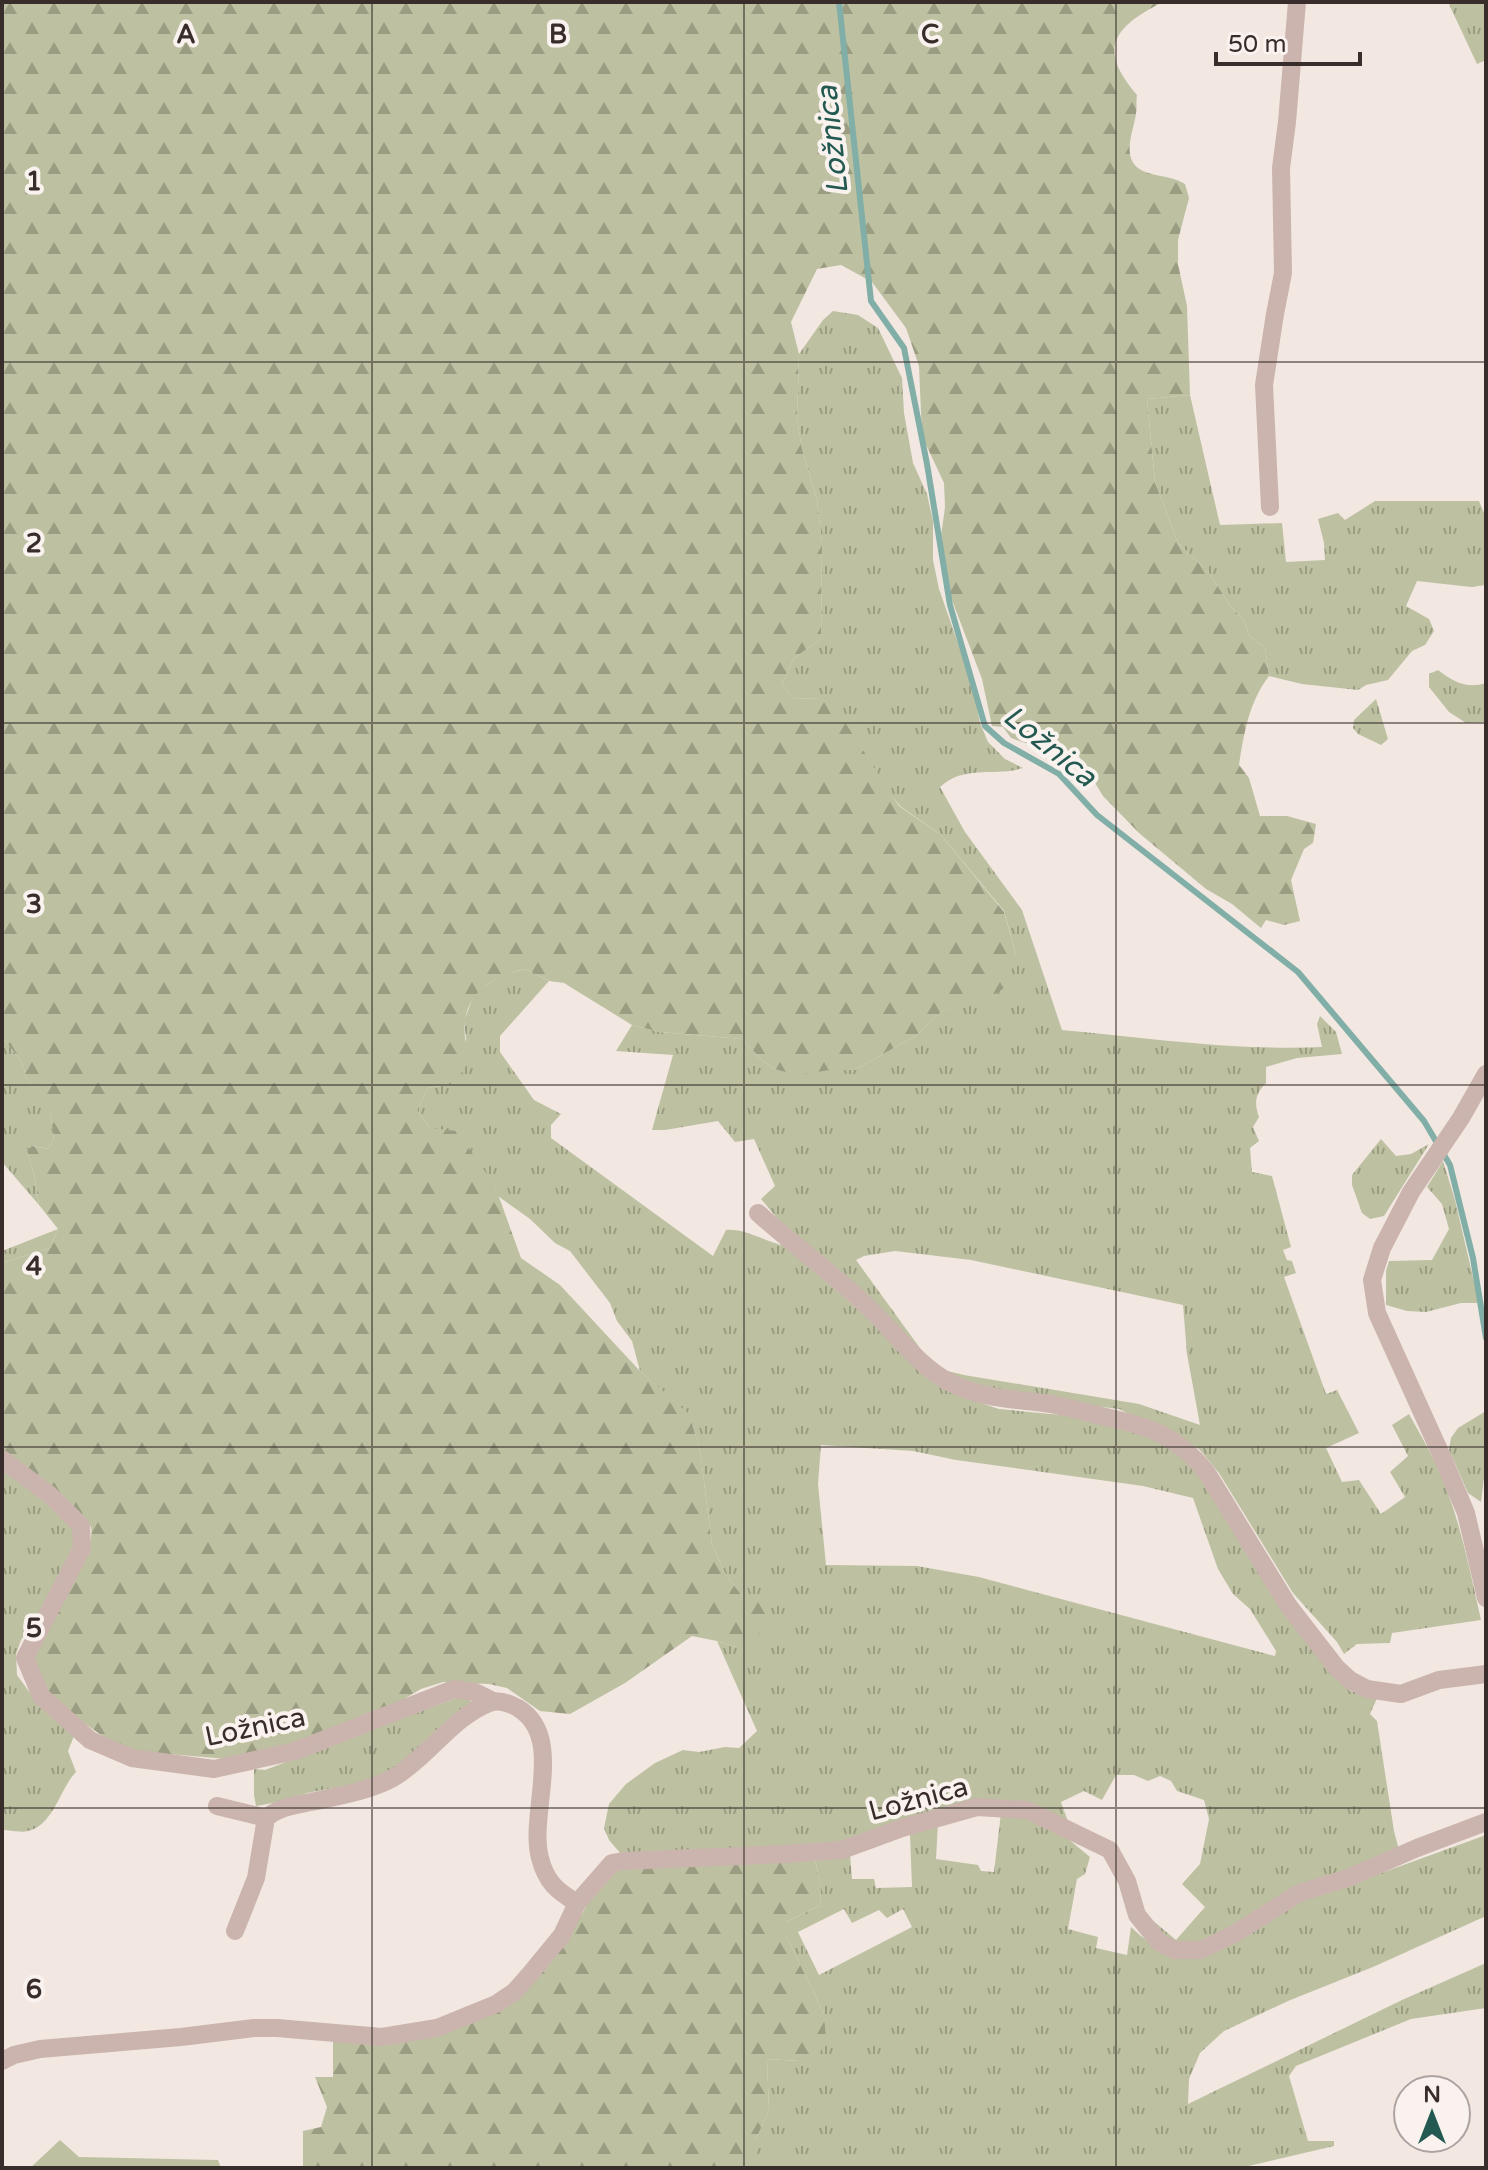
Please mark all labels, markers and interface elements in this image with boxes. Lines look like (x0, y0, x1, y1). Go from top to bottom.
scale bar (1216, 16, 1360, 66)
text: A (176, 19, 196, 50)
text: B (549, 19, 567, 50)
text: C (921, 19, 939, 50)
text: 50 m (1228, 30, 1286, 59)
water label: Ložnica (808, 83, 857, 196)
text: 1 (26, 166, 42, 197)
text: 2 (26, 528, 42, 559)
water label: Ložnica (996, 698, 1105, 796)
text: 3 (26, 889, 42, 920)
text: 4 (26, 1251, 42, 1282)
text: 5 (26, 1613, 42, 1644)
street label: Ložnica (202, 1700, 309, 1754)
street label: Ložnica (865, 1769, 972, 1829)
text: 6 (26, 1974, 42, 2005)
north arrow (1392, 2074, 1472, 2154)
text: N (1423, 2082, 1441, 2108)

